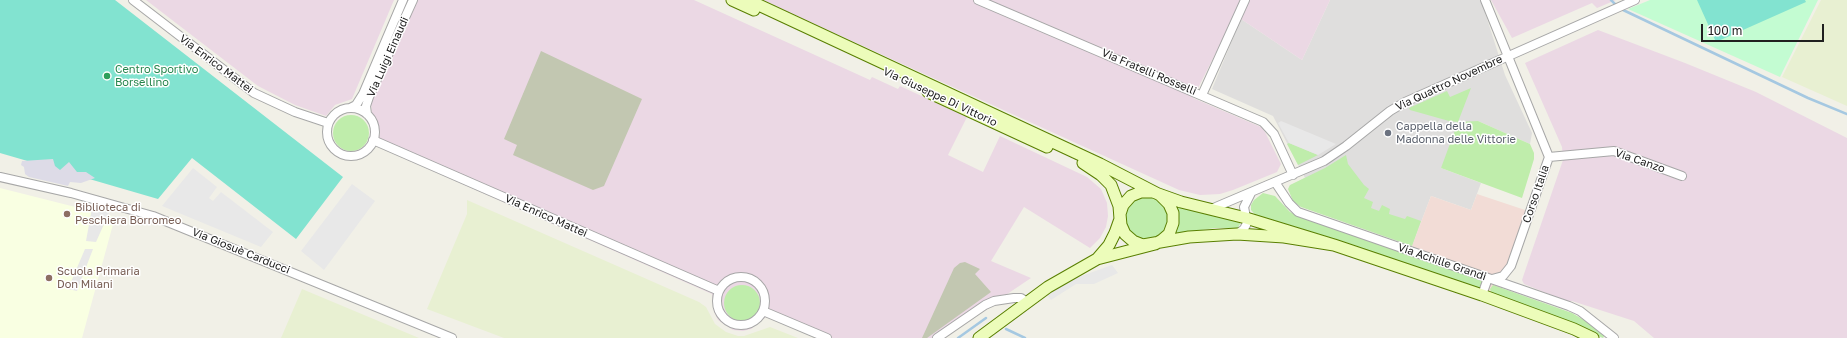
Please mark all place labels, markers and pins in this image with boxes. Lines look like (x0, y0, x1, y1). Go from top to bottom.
place label: Centro Sportivo Borsellino (115, 63, 198, 89)
marker: Centro Sportivo Borsellino (102, 71, 112, 81)
place label: Cappella della Madonna delle Vittorie (1396, 120, 1516, 146)
marker: Cappella della Madonna delle Vittorie (1383, 128, 1393, 138)
place label: Biblioteca di Peschiera Borromeo (75, 201, 181, 227)
marker: Biblioteca di Peschiera Borromeo (62, 209, 72, 219)
place label: Scuola Primaria Don Milani (57, 265, 140, 291)
marker: Scuola Primaria Don Milani (44, 273, 54, 283)

